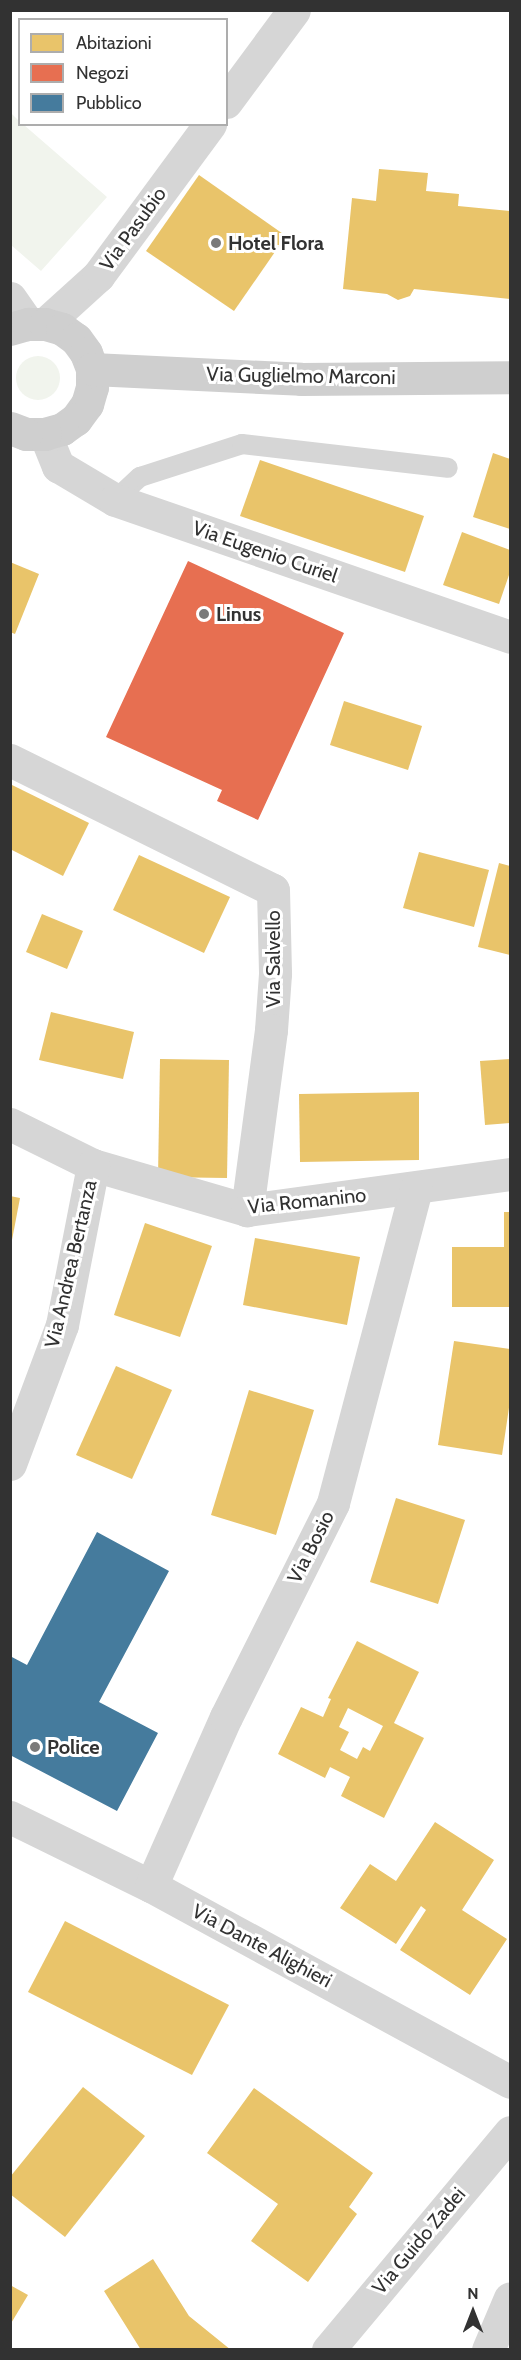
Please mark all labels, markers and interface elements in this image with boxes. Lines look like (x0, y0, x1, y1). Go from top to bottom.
legend (18, 18, 228, 126)
text: Abitazioni (76, 32, 152, 54)
text: Negozi (76, 62, 129, 84)
text: Pubblico (76, 92, 142, 114)
street label: Via Pasubio (95, 183, 171, 275)
place label: Hotel Flora (228, 231, 324, 255)
marker: Hotel Flora (209, 236, 223, 250)
street label: Via Guglielmo Marconi (206, 362, 396, 390)
street label: Via Eugenio Curiel (189, 516, 341, 588)
place label: Linus (216, 602, 261, 626)
marker: Linus (197, 607, 211, 621)
street label: Via Salvello (261, 910, 285, 1008)
street label: Via Andrea Bertanza (40, 1178, 102, 1350)
street label: Via Romanino (247, 1183, 367, 1219)
street label: Via Bosio (283, 1507, 339, 1587)
place label: Police (47, 1735, 99, 1759)
marker: Police (28, 1740, 42, 1754)
street label: Via Dante Alighieri (188, 1899, 336, 1993)
street label: Via Guido Zadei (367, 2183, 471, 2299)
north arrow (443, 2282, 503, 2342)
text: N (467, 2284, 479, 2303)

